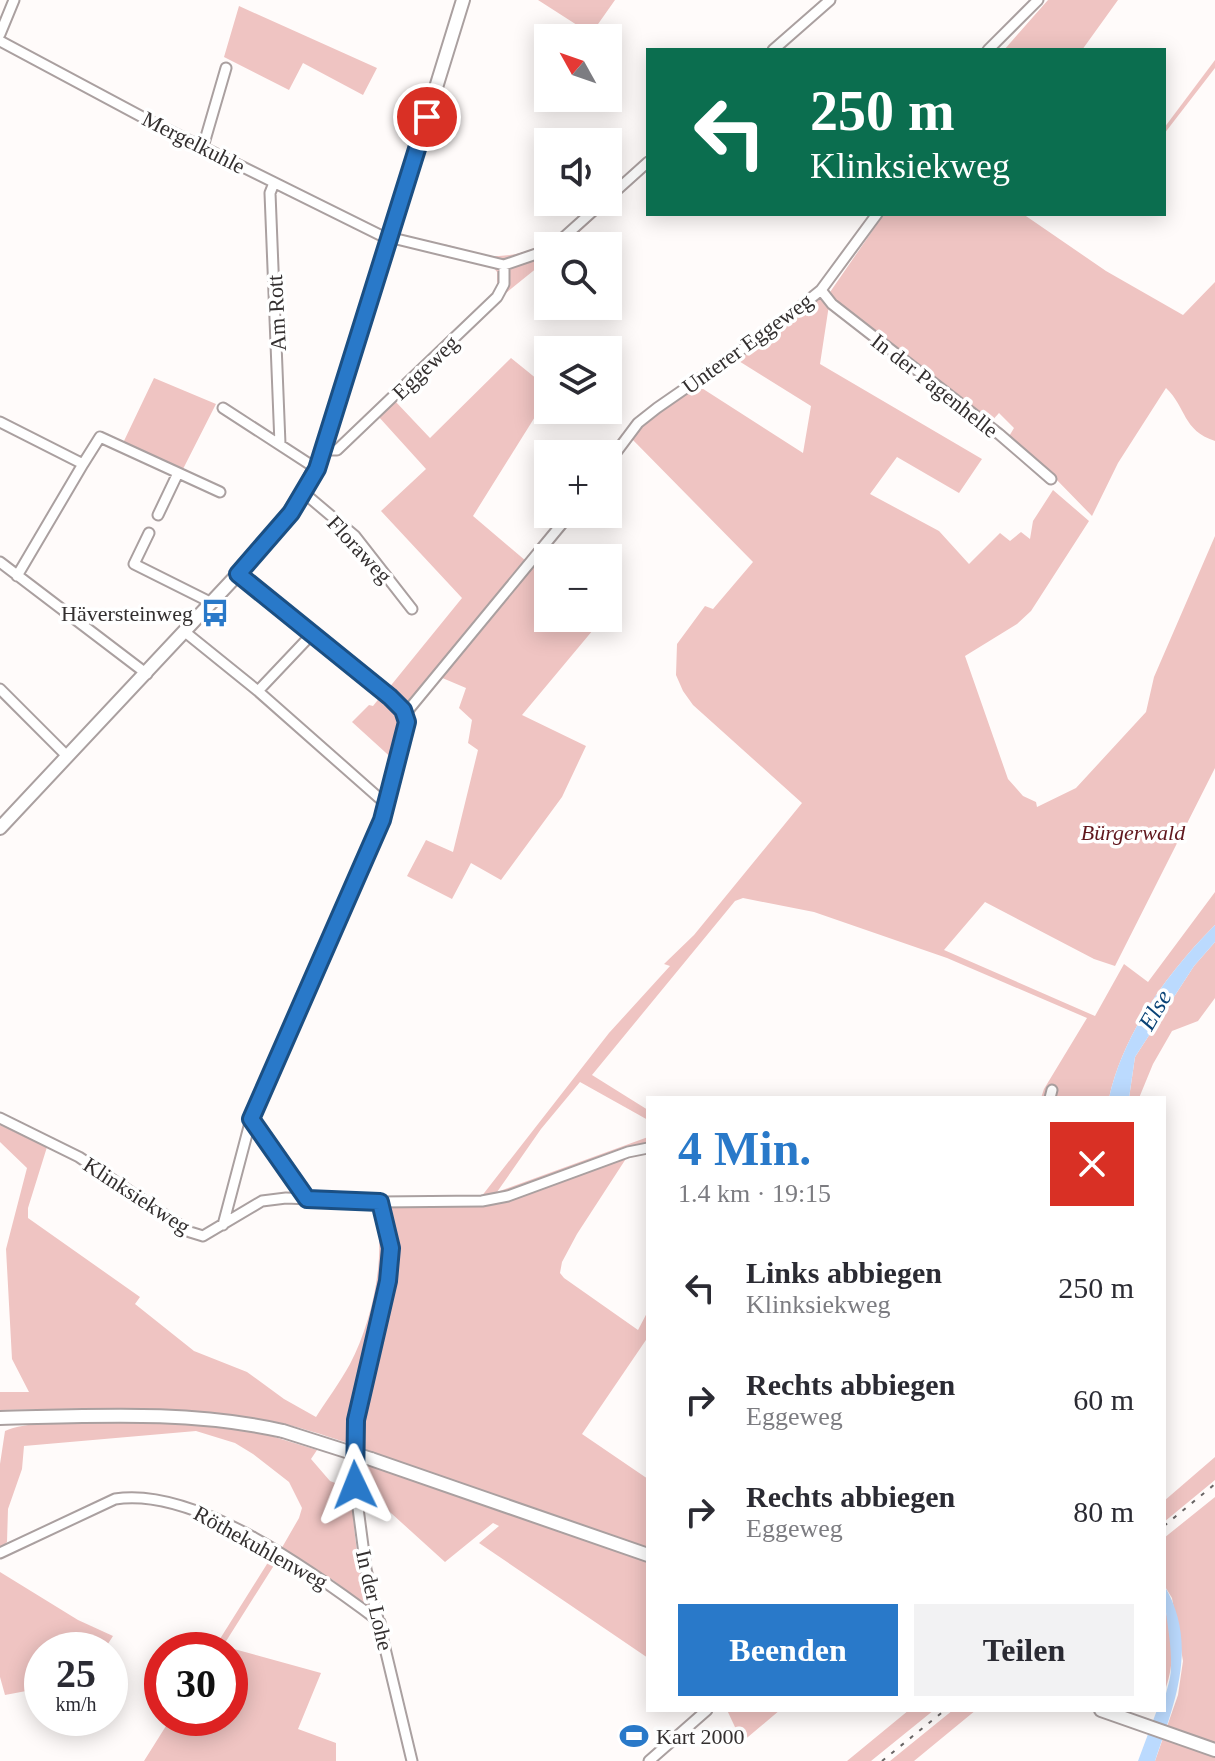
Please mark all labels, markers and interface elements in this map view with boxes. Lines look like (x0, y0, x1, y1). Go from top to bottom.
north arrow (534, 24, 622, 112)
map controls (534, 24, 622, 632)
icon: left (678, 80, 782, 184)
text: 250 m (810, 80, 955, 142)
pin (393, 83, 461, 151)
icon: arrive (405, 95, 449, 139)
street label: Mergelkuhle (138, 106, 249, 179)
button: sound (534, 128, 622, 216)
text: Klinksiekweg (810, 146, 1010, 186)
button: search (534, 232, 622, 320)
street label: Am Rott (262, 274, 291, 352)
street label: Unterer Eggeweg (677, 288, 817, 399)
street label: In der Pagenhelle (866, 328, 1003, 443)
street label: Eggeweg (387, 330, 463, 405)
button: layers (534, 336, 622, 424)
button: + (534, 440, 622, 528)
street label: Floraweg (322, 510, 397, 588)
button: − (534, 544, 622, 632)
bus stop icon: Häversteinweg (200, 598, 230, 628)
place label: Häversteinweg (61, 601, 193, 626)
park label: Bürgerwald (1081, 820, 1186, 845)
water label: Else (1133, 985, 1177, 1035)
text: 4 Min. (678, 1122, 811, 1175)
button: close (1050, 1122, 1134, 1206)
street label: Klinksiekweg (79, 1152, 195, 1239)
text: 1.4 km · 19:15 (678, 1179, 831, 1208)
text: Links abbiegen (746, 1256, 942, 1289)
icon: left (678, 1266, 722, 1310)
text: 250 m (1058, 1271, 1134, 1304)
text: Klinksiekweg (746, 1290, 890, 1319)
text: Rechts abbiegen (746, 1368, 955, 1401)
icon: right (678, 1378, 722, 1422)
text: 60 m (1073, 1383, 1134, 1416)
text: Eggeweg (746, 1402, 843, 1431)
position arrow (313, 1443, 397, 1527)
text: Rechts abbiegen (746, 1480, 955, 1513)
icon: right (678, 1490, 722, 1534)
text: 80 m (1073, 1495, 1134, 1528)
street label: Röthekuhlenweg (189, 1500, 332, 1595)
text: Eggeweg (746, 1514, 843, 1543)
street label: In der Lohe (351, 1547, 398, 1653)
button: Beenden (678, 1604, 898, 1696)
button: Teilen (914, 1604, 1134, 1696)
speed limit sign: 30 (144, 1632, 248, 1736)
text: 25 (56, 1651, 96, 1696)
text: km/h (55, 1693, 97, 1715)
sports icon: Kart 2000 (619, 1721, 649, 1751)
place label: Kart 2000 (656, 1724, 745, 1749)

